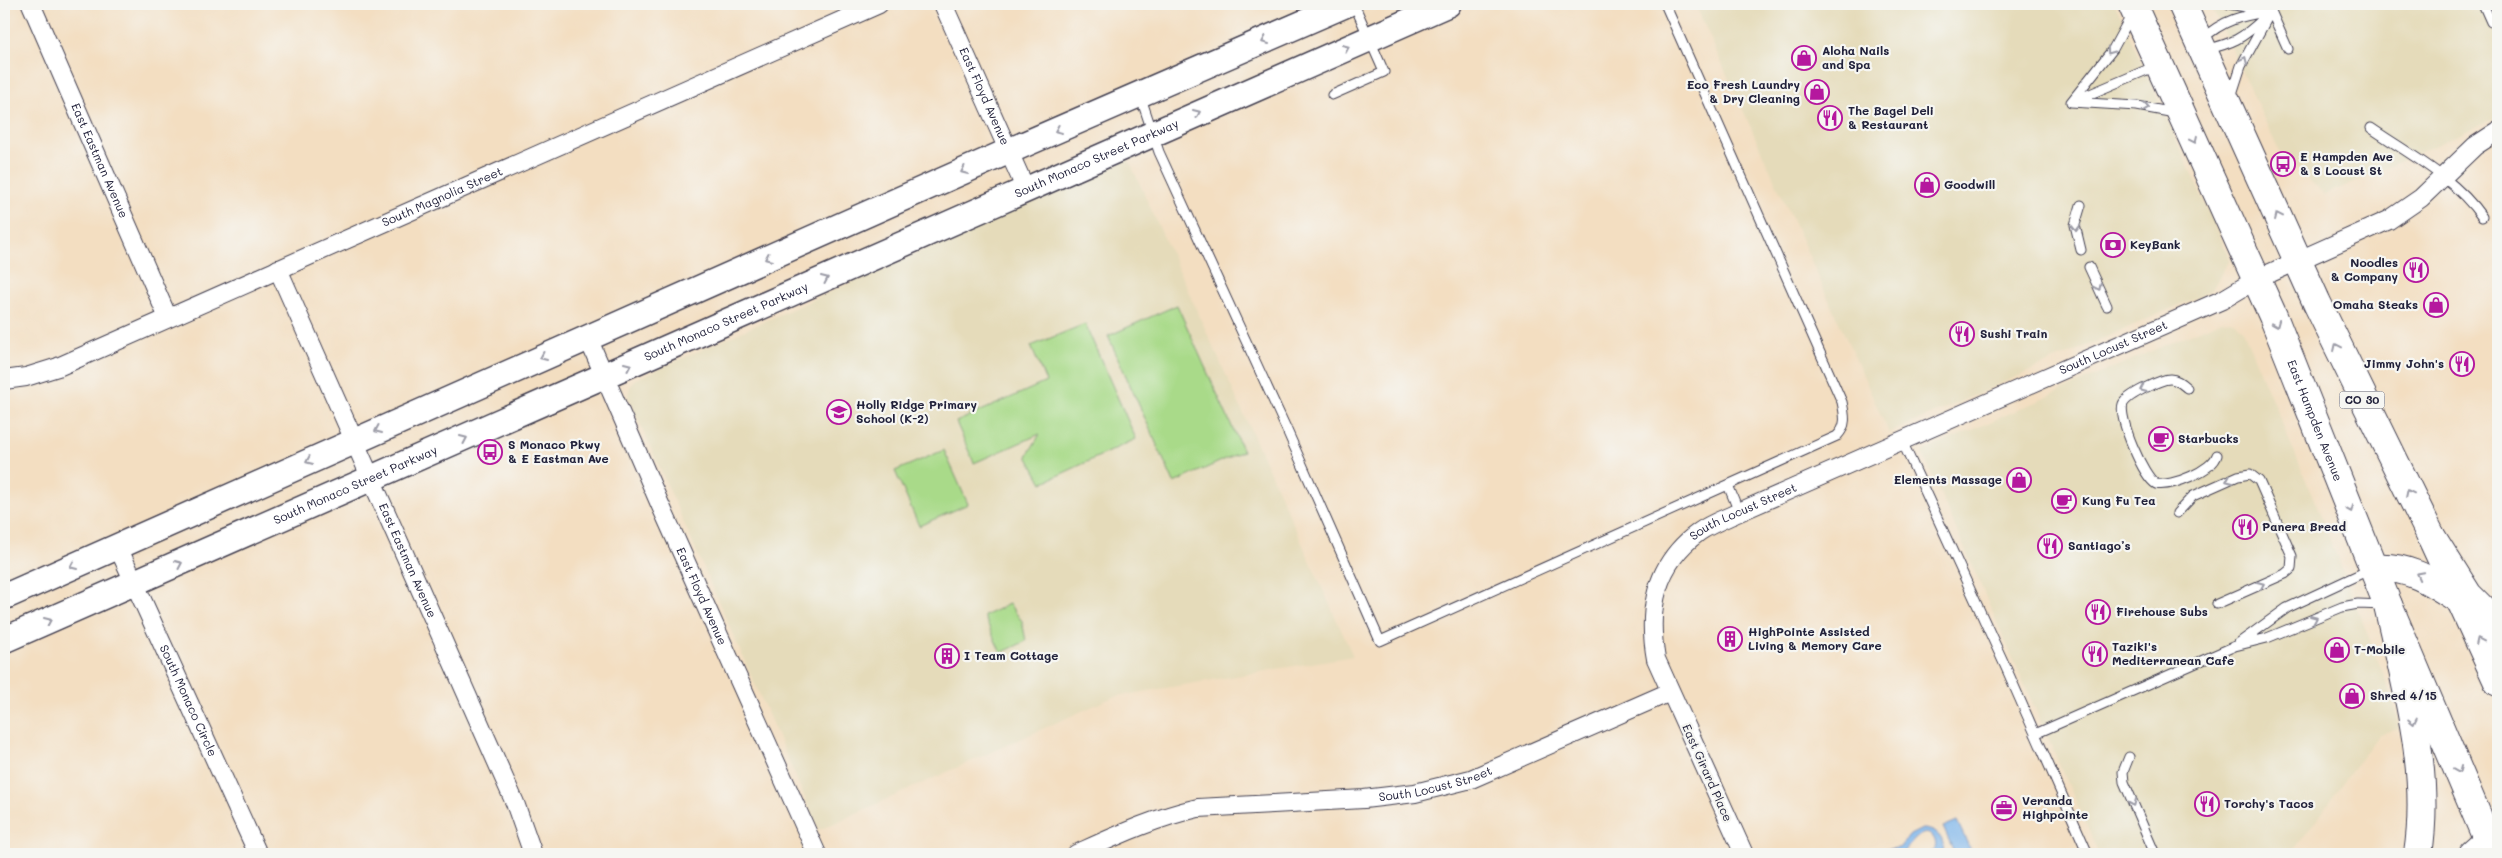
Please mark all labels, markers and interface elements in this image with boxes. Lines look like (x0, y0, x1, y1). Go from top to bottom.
one-way arrow (1261, 34, 1270, 45)
place label: Aloha Nails and Spa (1822, 42, 1889, 72)
street label: East Floyd Avenue (956, 44, 1014, 147)
one-way arrow (1341, 44, 1350, 55)
shop icon: Aloha Nails and Spa (1791, 45, 1817, 71)
one-way arrow (2107, 46, 2116, 55)
one-way arrow (2237, 57, 2247, 66)
place label: Eco Fresh Laundry & Dry Cleaning (1687, 76, 1800, 106)
shop icon: Eco Fresh Laundry & Dry Cleaning (1804, 79, 1830, 105)
street label: East Eastman Avenue (68, 100, 132, 220)
place label: The Bagel Deli & Restaurant (1848, 102, 1934, 132)
one-way arrow (2142, 102, 2150, 112)
restaurant icon: The Bagel Deli & Restaurant (1817, 105, 1843, 131)
one-way arrow (1192, 109, 1201, 120)
street label: South Monaco Street Parkway (1012, 115, 1181, 201)
one-way arrow (1054, 124, 1063, 134)
one-way arrow (2187, 135, 2198, 144)
place label: E Hampden Ave & S Locust St (2300, 148, 2393, 178)
bus stop icon: E Hampden Ave & S Locust St (2270, 151, 2296, 177)
street label: South Magnolia Street (379, 162, 505, 230)
one-way arrow (960, 164, 969, 175)
shop icon: Goodwill (1914, 172, 1940, 198)
place label: Goodwill (1944, 176, 1995, 192)
one-way arrow (2274, 212, 2284, 221)
one-way arrow (2071, 224, 2081, 232)
bank icon: KeyBank (2100, 232, 2126, 258)
place label: KeyBank (2130, 236, 2180, 252)
one-way arrow (764, 251, 773, 262)
place label: Noodles & Company (2331, 254, 2398, 284)
restaurant icon: Noodles & Company (2403, 257, 2429, 283)
one-way arrow (820, 274, 829, 285)
street label: South Monaco Street Parkway (641, 278, 810, 364)
one-way arrow (2092, 281, 2102, 290)
shop icon: Omaha Steaks (2423, 292, 2449, 318)
place label: Omaha Steaks (2333, 296, 2418, 312)
street label: South Locust Street (2056, 316, 2170, 378)
one-way arrow (2270, 319, 2281, 328)
restaurant icon: Sushi Train (1949, 321, 1975, 347)
place label: Sushi Train (1980, 325, 2048, 341)
one-way arrow (2333, 343, 2343, 352)
one-way arrow (539, 351, 548, 362)
restaurant icon: Jimmy John's (2449, 351, 2475, 377)
place label: Jimmy John's (2364, 355, 2444, 371)
street label: East Hampden Avenue (2284, 357, 2347, 483)
one-way arrow (623, 361, 632, 372)
one-way arrow (2139, 383, 2148, 394)
road number: CO 30 (2340, 392, 2384, 408)
place label: Holly Ridge Primary School (K-2) (856, 396, 977, 426)
school or university icon: Holly Ridge Primary School (K-2) (826, 399, 852, 425)
one-way arrow (374, 424, 383, 435)
cafe icon: Starbucks (2148, 426, 2174, 452)
place label: Starbucks (2178, 430, 2239, 446)
one-way arrow (459, 434, 468, 445)
place label: S Monaco Pkwy & E Eastman Ave (508, 436, 609, 466)
bus stop icon: S Monaco Pkwy & E Eastman Ave (477, 439, 503, 465)
street label: South Monaco Street Parkway (271, 441, 440, 527)
one-way arrow (305, 454, 314, 465)
shop icon: Elements Massage (2006, 467, 2032, 493)
place label: Elements Massage (1894, 471, 2002, 487)
one-way arrow (2225, 473, 2234, 484)
street label: South Locust Street (1686, 479, 1799, 543)
cafe icon: Kung Fu Tea (2051, 488, 2077, 514)
one-way arrow (2405, 489, 2415, 498)
place label: Kung Fu Tea (2082, 492, 2156, 508)
street label: East Eastman Avenue (376, 500, 441, 620)
one-way arrow (2344, 504, 2355, 513)
restaurant icon: Panera Bread (2232, 514, 2258, 540)
place label: Panera Bread (2262, 518, 2346, 534)
restaurant icon: Santiago’s (2037, 533, 2063, 559)
place label: Santiago’s (2068, 537, 2131, 553)
street label: East Floyd Avenue (673, 544, 731, 647)
one-way arrow (174, 559, 183, 570)
one-way arrow (69, 560, 78, 571)
one-way arrow (2416, 571, 2425, 581)
one-way arrow (2256, 580, 2265, 591)
restaurant icon: Firehouse Subs (2085, 599, 2111, 625)
place label: Firehouse Subs (2116, 603, 2208, 619)
one-way arrow (2309, 614, 2318, 625)
one-way arrow (43, 616, 52, 627)
place label: HighPointe Assisted Living & Memory Care (1748, 623, 1882, 653)
building icon: HighPointe Assisted Living & Memory Care (1717, 626, 1743, 652)
shop icon: T-Mobile (2324, 637, 2350, 663)
one-way arrow (2475, 637, 2485, 646)
place label: Taziki's Mediterranean Cafe (2112, 638, 2234, 668)
restaurant icon: Taziki's Mediterranean Cafe (2082, 641, 2108, 667)
place label: T-Mobile (2354, 641, 2405, 657)
street label: South Monaco Circle (157, 642, 221, 759)
building icon: I Team Cottage (934, 643, 960, 669)
place label: I Team Cottage (964, 647, 1058, 663)
shop icon: Shred 4/15 (2339, 683, 2365, 709)
place label: Shred 4/15 (2370, 687, 2437, 703)
one-way arrow (2407, 717, 2418, 726)
street label: East Girard Place (1679, 721, 1737, 824)
street label: South Locust Street (1378, 762, 1494, 804)
one-way arrow (2451, 765, 2462, 774)
restaurant icon: Torchy's Tacos (2194, 791, 2220, 817)
place label: Veranda Highpointe (2022, 792, 2088, 822)
office icon: Veranda Highpointe (1991, 795, 2017, 821)
place label: Torchy's Tacos (2224, 795, 2314, 811)
one-way arrow (2126, 798, 2137, 807)

